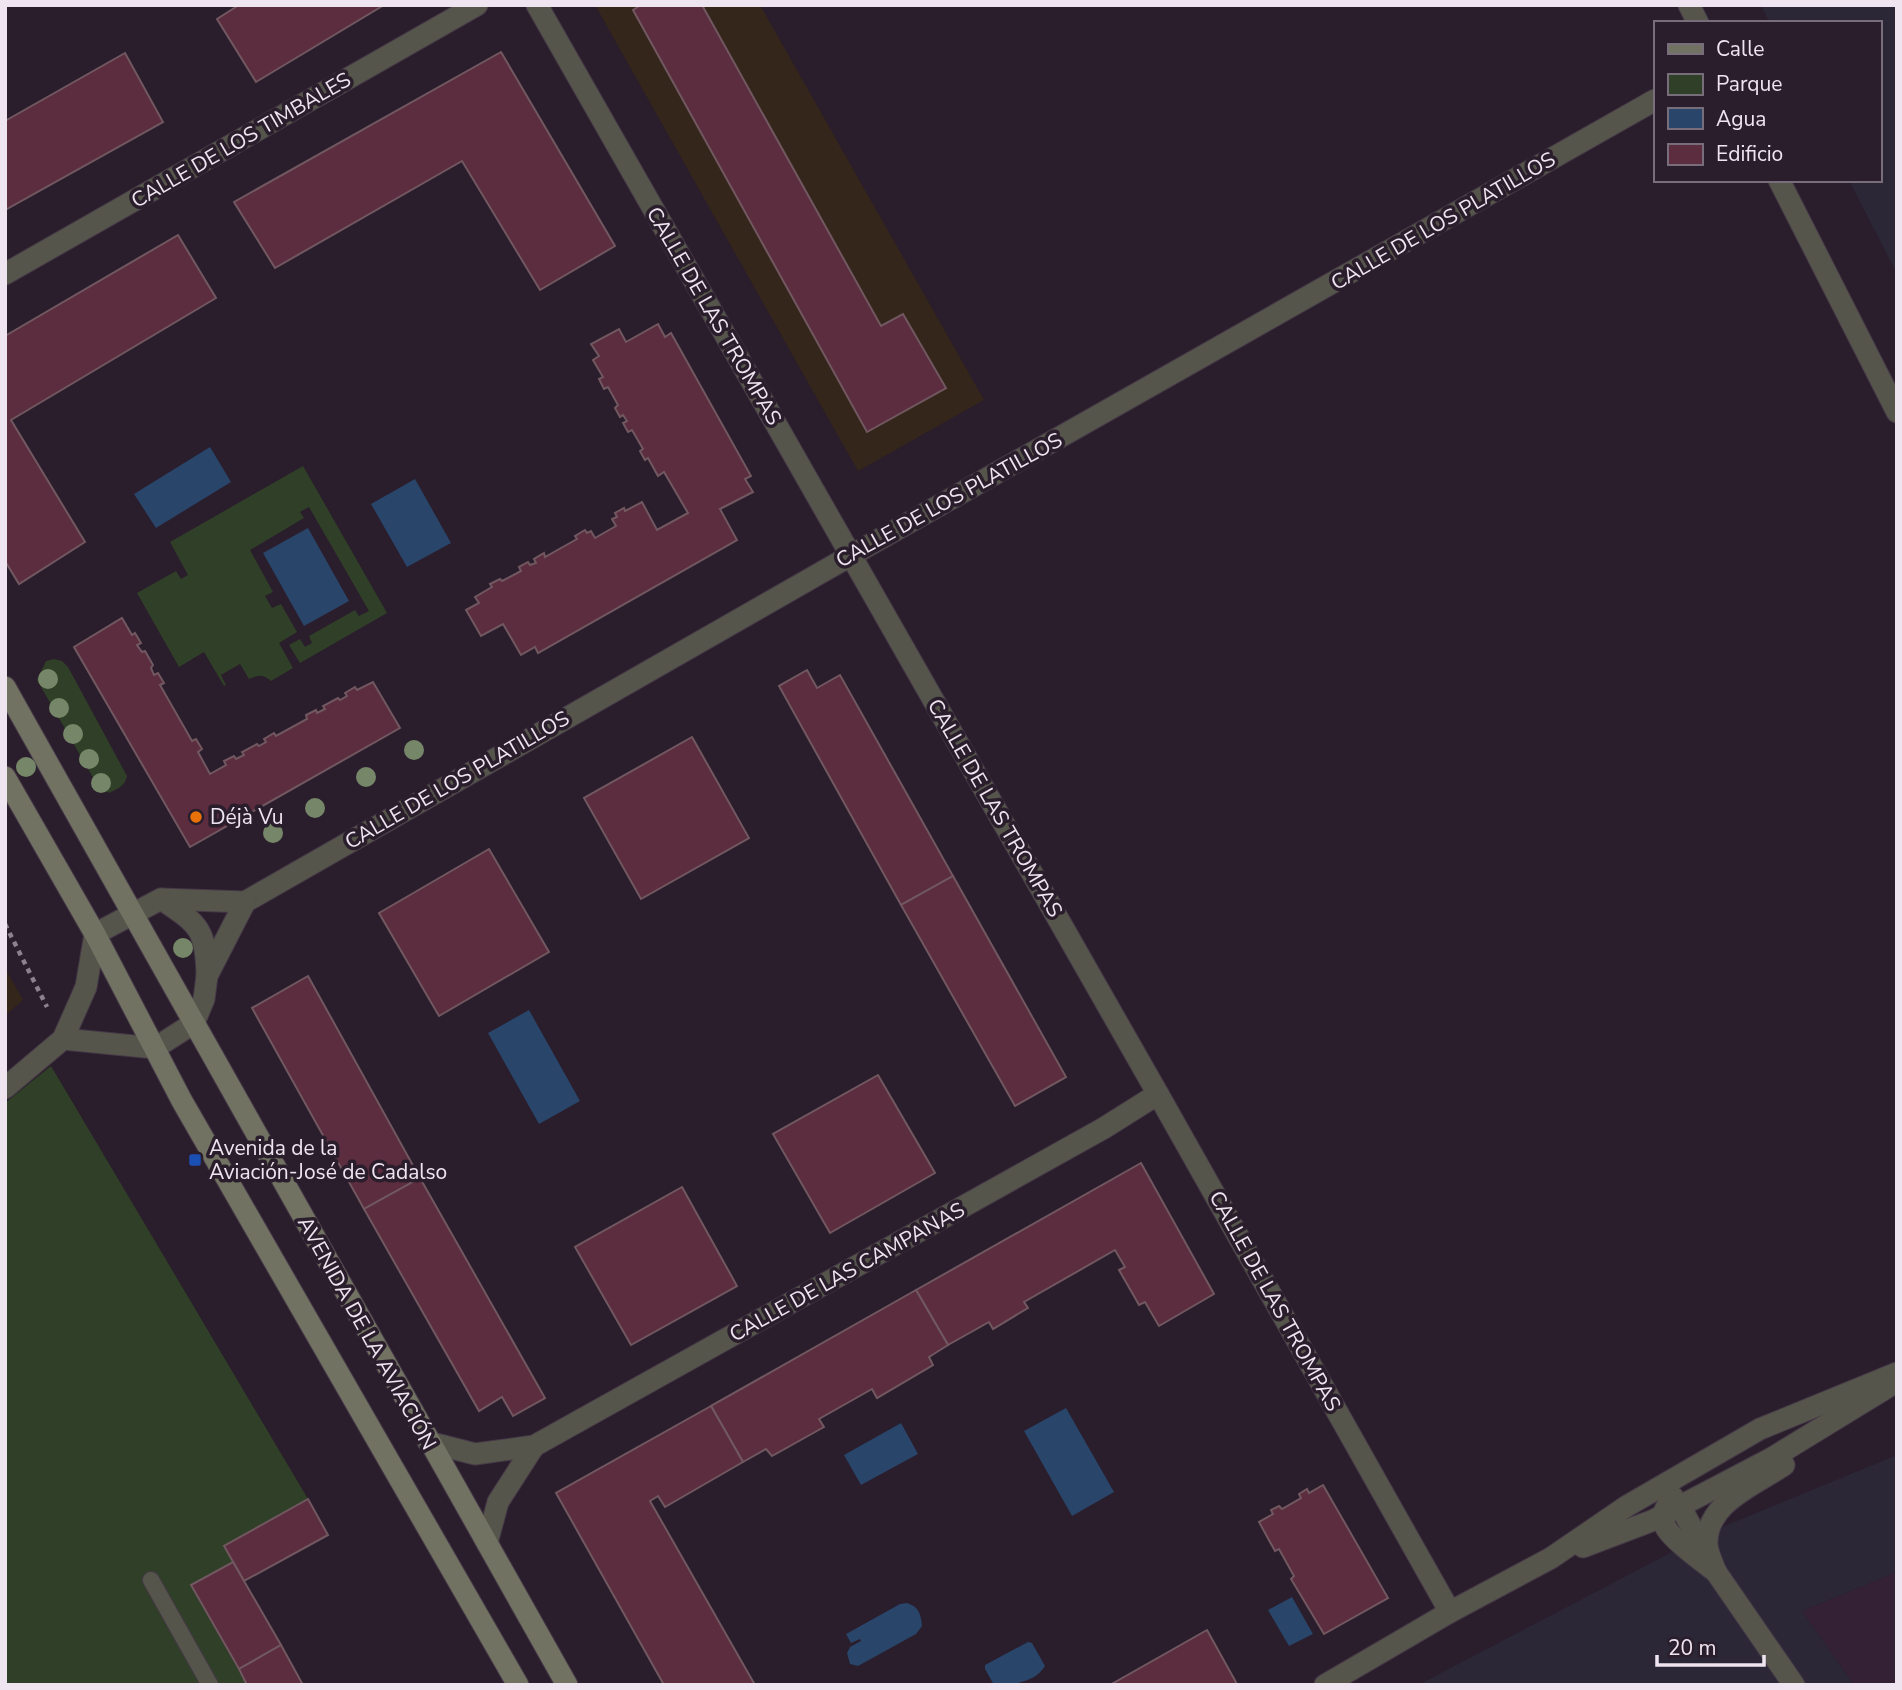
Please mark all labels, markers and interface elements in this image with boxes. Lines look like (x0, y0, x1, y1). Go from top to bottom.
legend (1654, 21, 1881, 182)
text: Calle (1716, 35, 1764, 63)
street label: CALLE DE LOS TIMBALES (126, 65, 356, 214)
text: Parque (1716, 70, 1783, 98)
text: Agua (1716, 105, 1766, 133)
text: Edificio (1716, 140, 1783, 168)
street label: CALLE DE LOS PLATILLOS (1326, 145, 1560, 297)
street label: CALLE DE LAS TROMPAS (640, 202, 788, 430)
street label: CALLE DE LOS PLATILLOS (831, 426, 1067, 574)
street label: CALLE DE LAS TROMPAS (921, 694, 1069, 922)
street label: CALLE DE LOS PLATILLOS (340, 704, 574, 856)
place label: Déjà Vu (210, 803, 283, 831)
marker: Déjà Vu (188, 809, 204, 825)
place label: Avenida de la Aviación-José de Cadalso (209, 1134, 447, 1186)
marker: Avenida de la Aviación-José de Cadalso (187, 1152, 203, 1168)
street label: CALLE DE LAS TROMPAS (1203, 1186, 1347, 1416)
street label: CALLE DE LAS CAMPANAS (724, 1195, 970, 1348)
street label: AVENIDA DE LA AVIACIÓN (291, 1211, 443, 1455)
scale bar (1657, 1624, 1764, 1668)
text: 20 m (1668, 1634, 1717, 1662)

